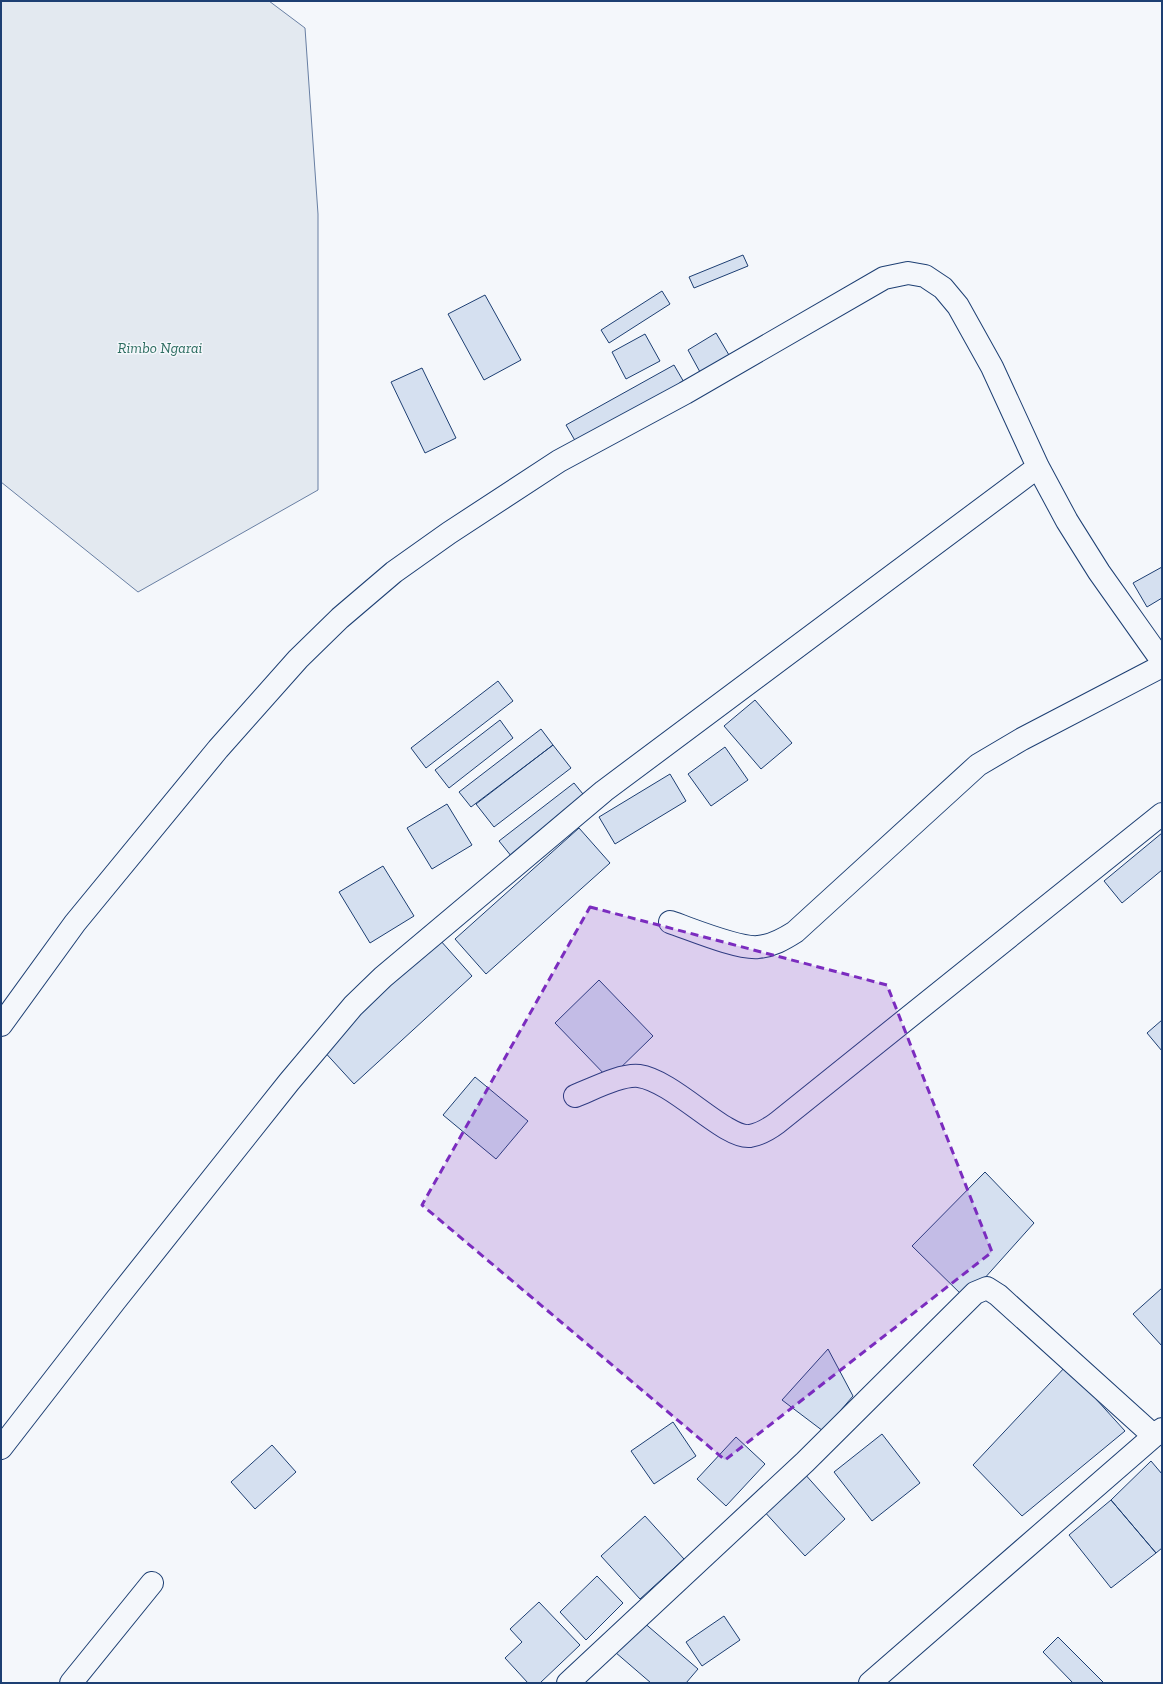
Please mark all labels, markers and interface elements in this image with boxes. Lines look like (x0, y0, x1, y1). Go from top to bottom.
park label: Rimbo Ngarai (118, 339, 203, 357)

